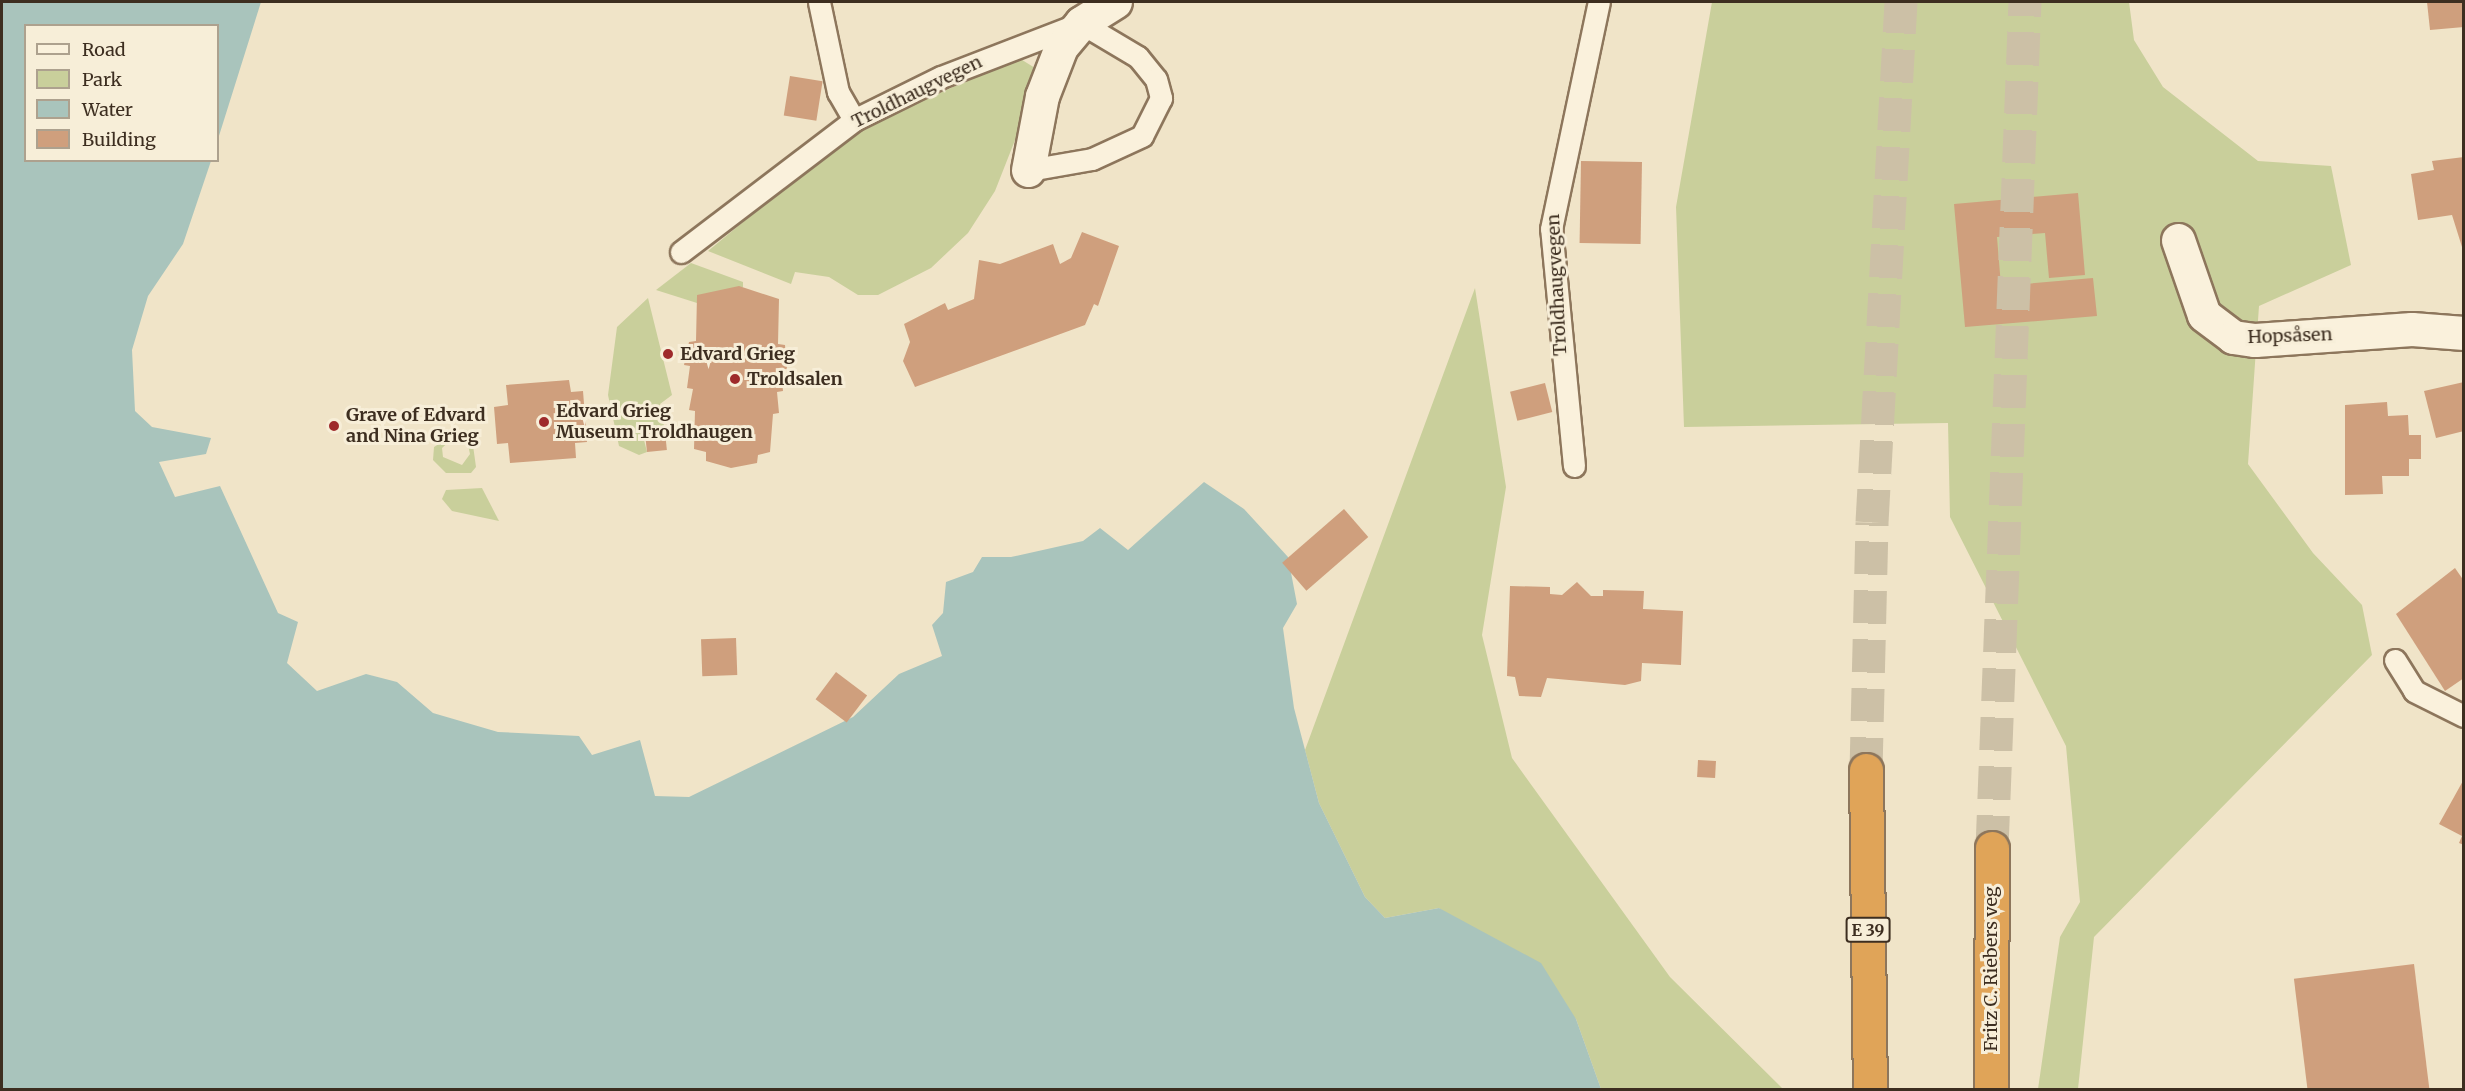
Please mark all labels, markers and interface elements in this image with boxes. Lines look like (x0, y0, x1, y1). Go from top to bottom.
legend (24, 24, 219, 162)
text: Road (82, 38, 126, 61)
street label: Troldhaugvegen (848, 51, 986, 133)
text: Park (82, 68, 122, 91)
text: Water (82, 98, 133, 121)
text: Building (82, 128, 156, 151)
street label: Troldhaugvegen (1542, 213, 1572, 357)
street label: Hopsåsen (2247, 324, 2333, 348)
place label: Edvard Grieg (680, 343, 795, 365)
marker: Edvard Grieg (661, 347, 675, 361)
place label: Troldsalen (747, 368, 843, 390)
marker: Troldsalen (728, 372, 742, 386)
place label: Edvard Grieg Museum Troldhaugen (556, 401, 753, 444)
place label: Grave of Edvard and Nina Grieg (346, 405, 486, 448)
marker: Edvard Grieg Museum Troldhaugen (537, 415, 551, 429)
marker: Grave of Edvard and Nina Grieg (327, 419, 341, 433)
street label: Fritz C. Riebers veg (1980, 886, 2002, 1052)
road number: E 39 (1846, 917, 1890, 943)

